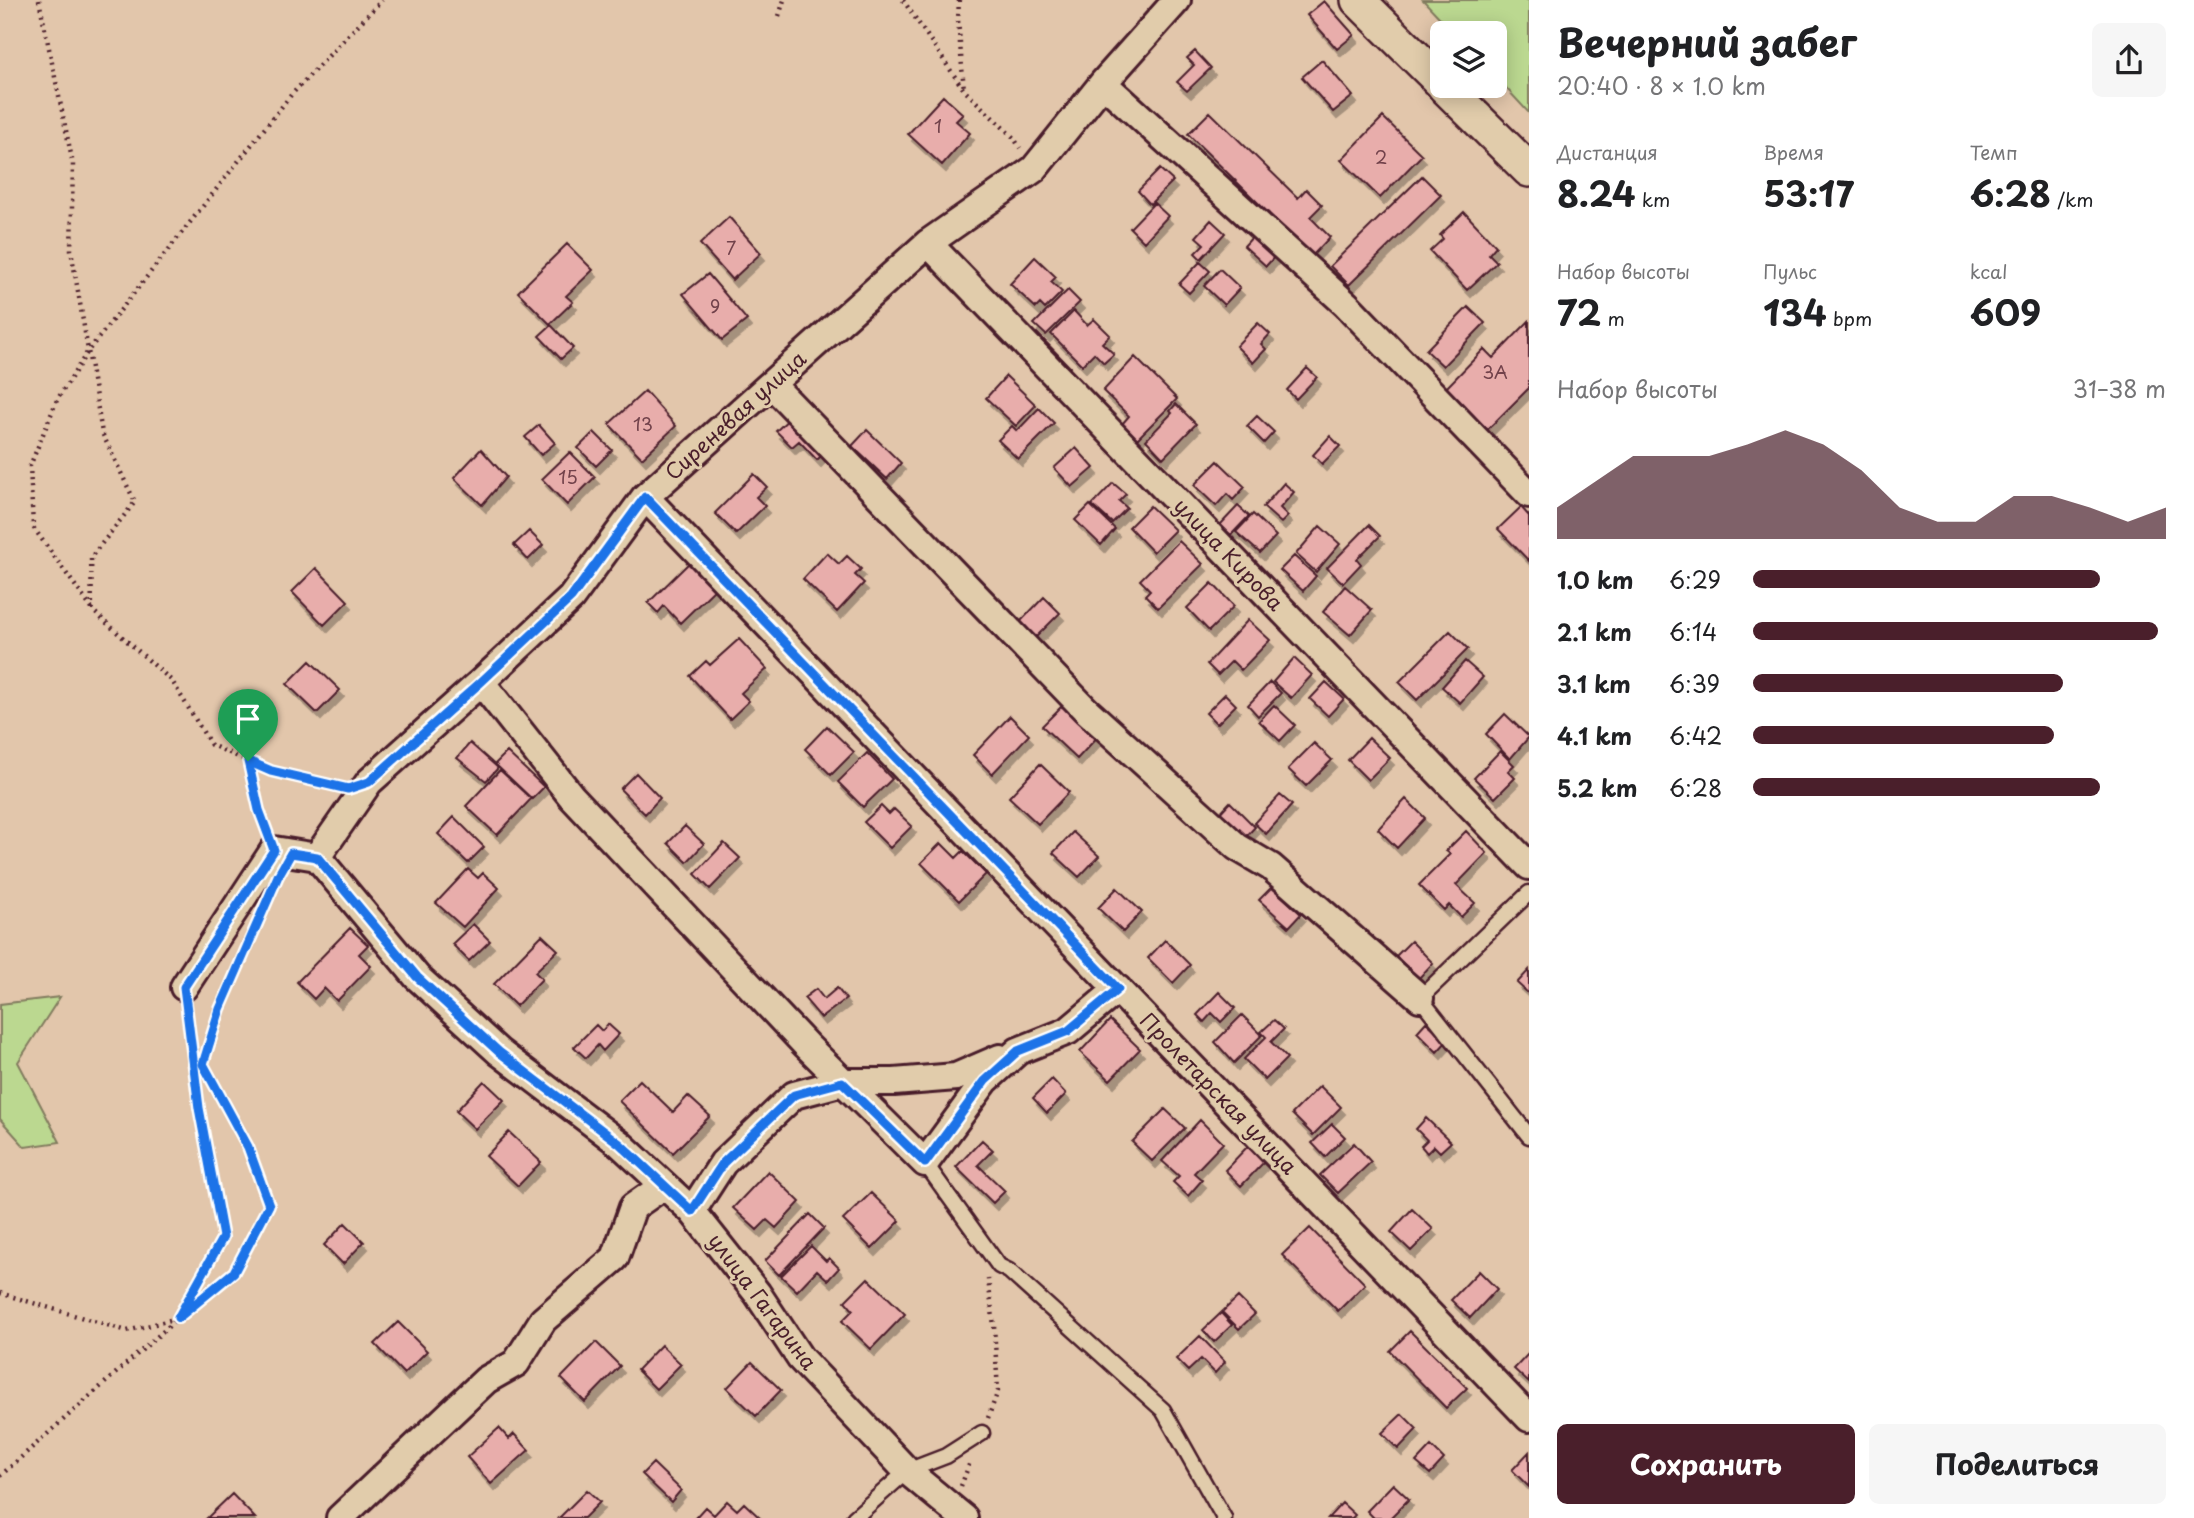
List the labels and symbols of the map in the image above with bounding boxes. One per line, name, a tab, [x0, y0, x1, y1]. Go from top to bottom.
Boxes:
house number: 1	[934, 112, 942, 139]
house number: 2	[1375, 143, 1387, 170]
house number: 7	[726, 234, 736, 261]
house number: 9	[710, 292, 720, 319]
street label: Сиреневая улица	[657, 342, 813, 487]
house number: 3А	[1482, 358, 1508, 385]
house number: 13	[633, 410, 653, 437]
house number: 15	[558, 463, 578, 490]
street label: улица Кирова	[1167, 490, 1292, 617]
pin	[218, 689, 278, 761]
street label: Пролетарская улица	[1133, 1004, 1306, 1181]
street label: улица Гагарина	[701, 1226, 826, 1377]

